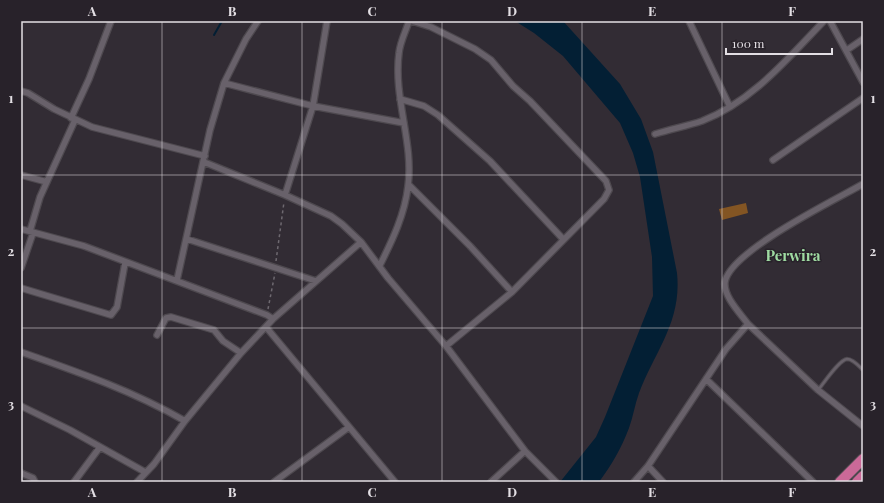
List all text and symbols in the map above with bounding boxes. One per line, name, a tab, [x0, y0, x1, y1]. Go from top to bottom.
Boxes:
text: A	[87, 2, 97, 19]
text: B	[228, 2, 237, 19]
text: C	[367, 2, 377, 19]
text: D	[507, 2, 517, 19]
text: E	[648, 2, 656, 19]
text: F	[788, 2, 796, 19]
scale bar	[726, 30, 832, 56]
text: 100 m	[732, 35, 765, 51]
text: 1	[9, 89, 14, 106]
text: 1	[871, 89, 876, 106]
text: 2	[8, 242, 15, 259]
text: 2	[870, 242, 877, 259]
district label: Perwira	[765, 245, 821, 265]
text: 3	[8, 395, 14, 412]
text: 3	[870, 395, 876, 412]
text: A	[87, 483, 97, 500]
text: B	[228, 483, 237, 500]
text: C	[367, 483, 377, 500]
text: D	[507, 483, 517, 500]
text: E	[648, 483, 656, 500]
text: F	[788, 483, 796, 500]

